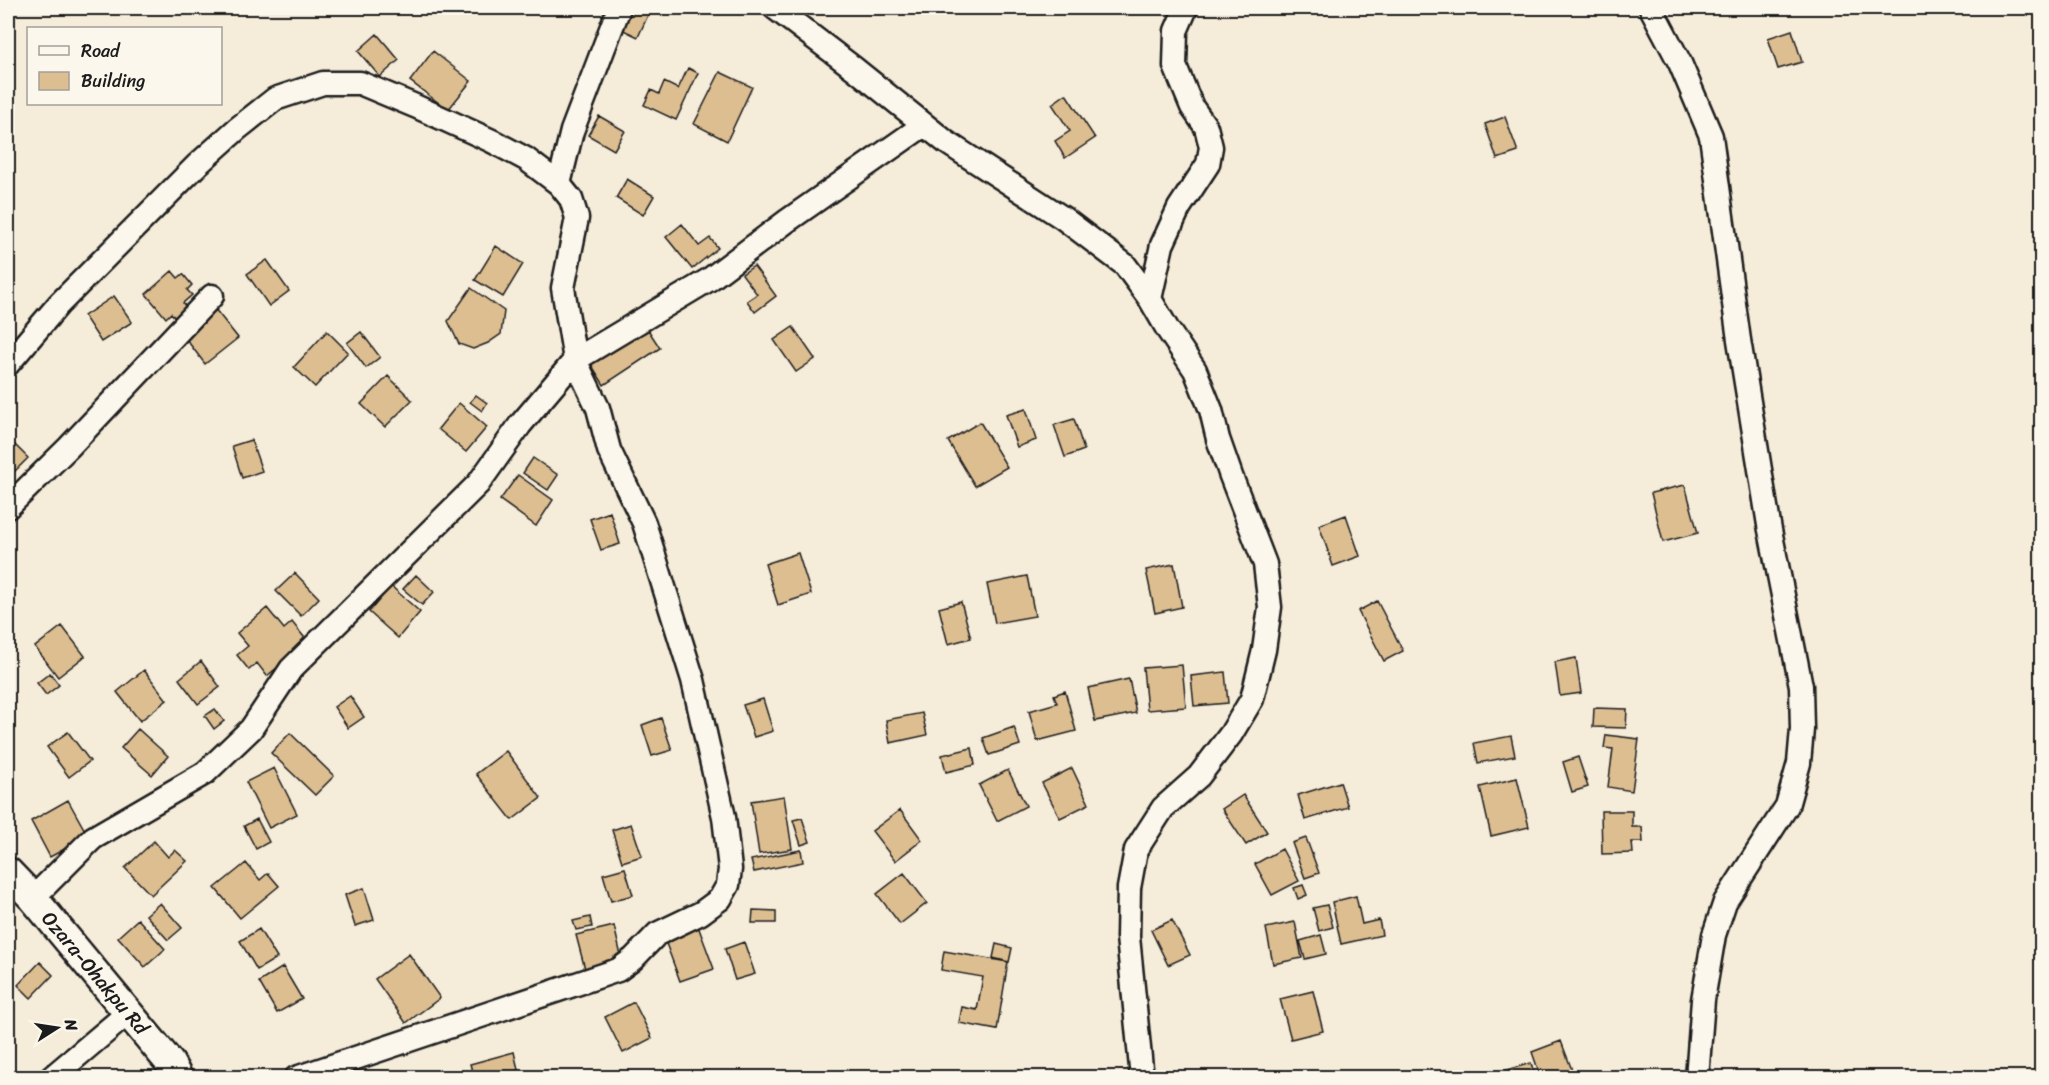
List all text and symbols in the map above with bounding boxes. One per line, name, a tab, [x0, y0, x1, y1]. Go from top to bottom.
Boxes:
legend	[27, 27, 222, 105]
text: Road	[81, 35, 121, 67]
text: Building	[81, 65, 145, 97]
street label: Ozara-Ohakpu Rd	[32, 903, 159, 1044]
north arrow	[27, 998, 87, 1058]
text: N	[56, 1016, 87, 1034]

